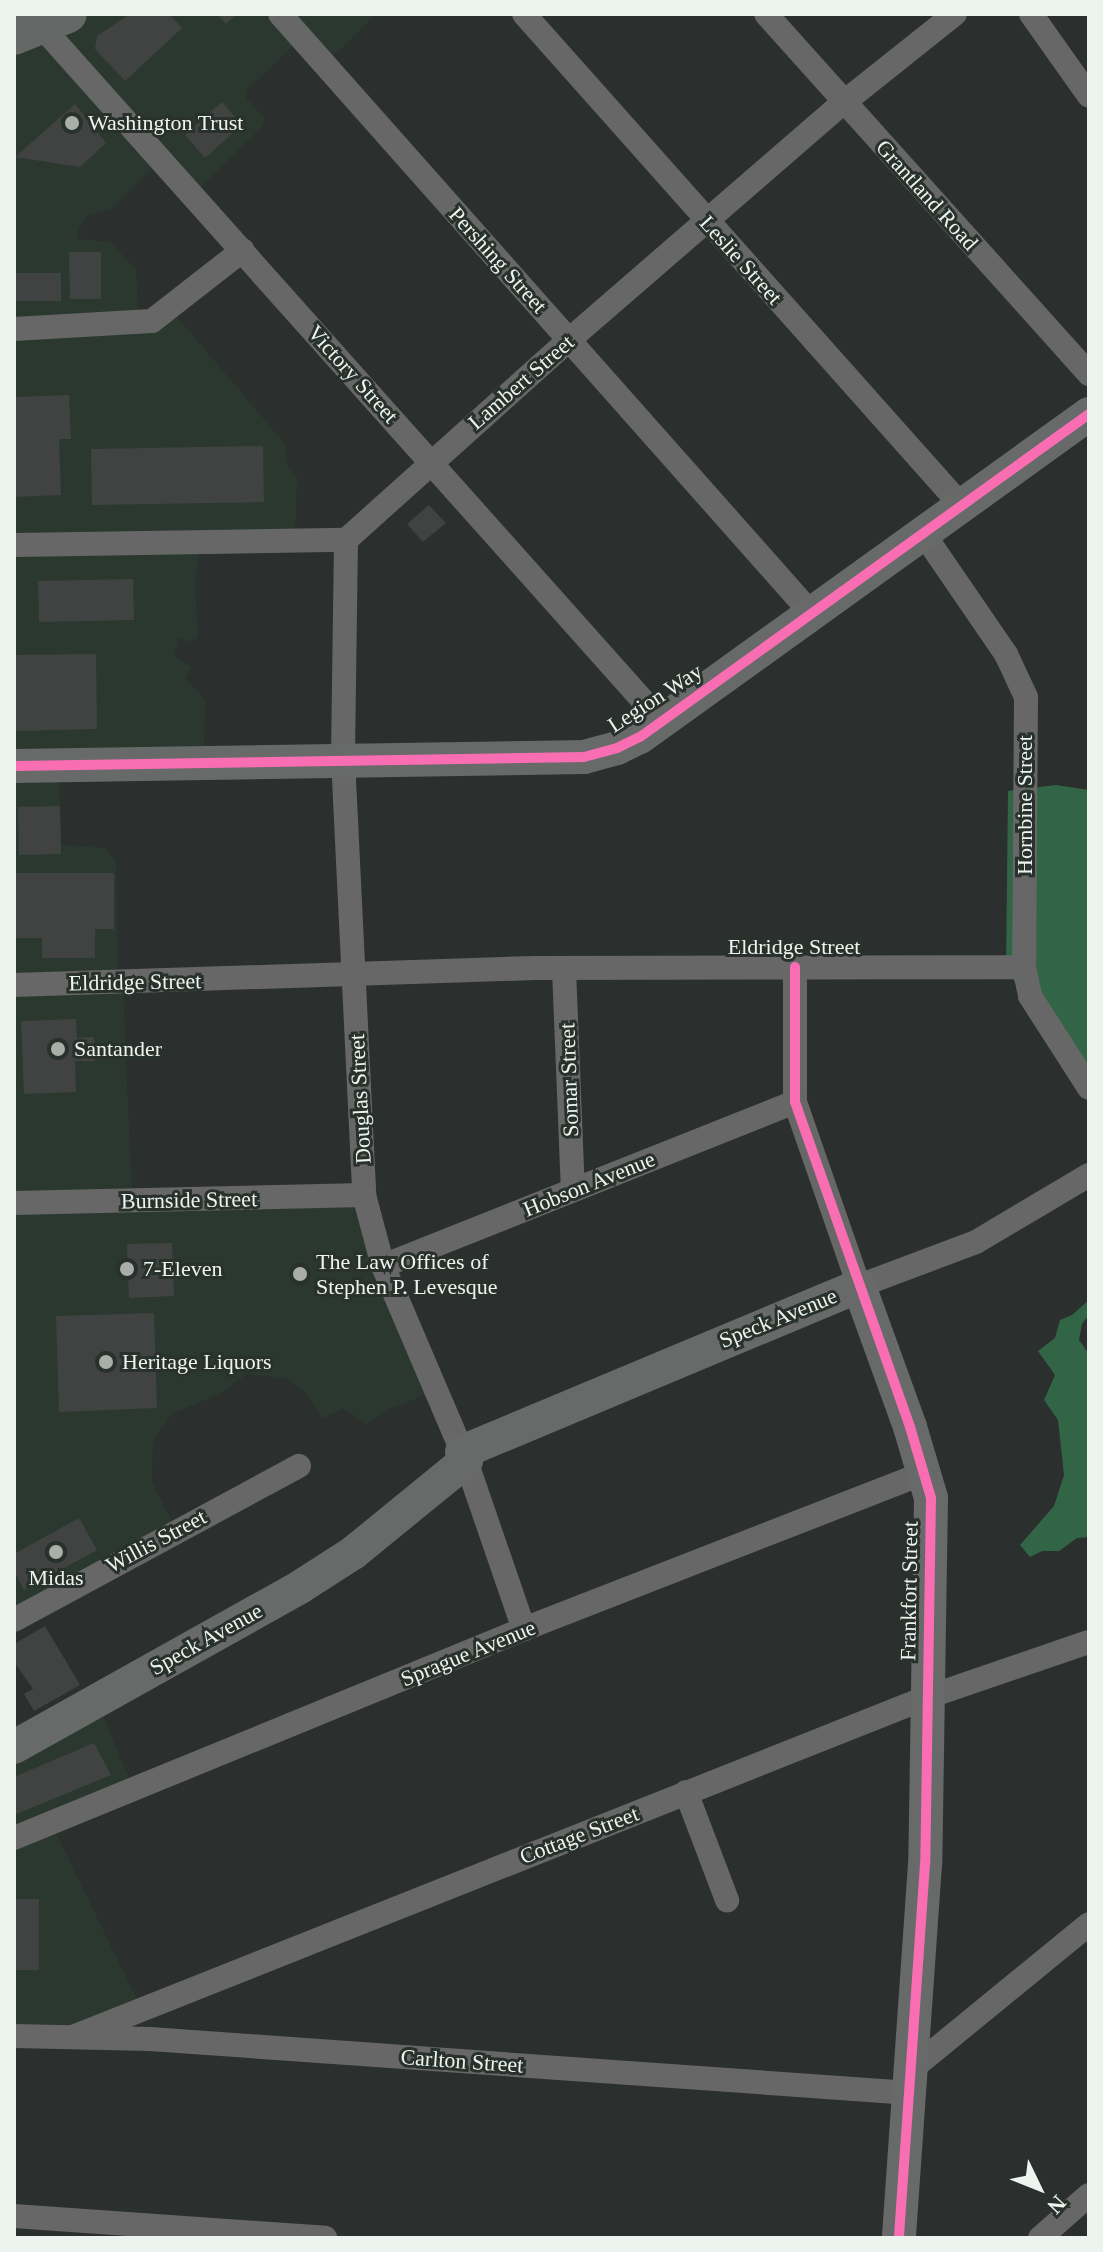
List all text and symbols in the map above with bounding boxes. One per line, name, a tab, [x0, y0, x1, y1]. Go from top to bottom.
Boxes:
place label: Washington Trust	[88, 110, 244, 136]
marker: Washington Trust	[63, 114, 81, 132]
street label: Grantland Road	[870, 134, 984, 256]
street label: Pershing Street	[443, 201, 553, 319]
street label: Leslie Street	[694, 210, 788, 310]
street label: Victory Street	[302, 320, 404, 428]
street label: Lambert Street	[463, 329, 579, 435]
street label: Legion Way	[603, 658, 707, 738]
street label: Hornbine Street	[1012, 735, 1038, 875]
street label: Eldridge Street	[728, 934, 860, 960]
street label: Eldridge Street	[68, 968, 202, 996]
street label: Somar Street	[554, 1022, 584, 1138]
street label: Douglas Street	[343, 1033, 377, 1165]
place label: Santander	[74, 1036, 162, 1062]
marker: Santander	[49, 1040, 67, 1058]
street label: Hobson Avenue	[519, 1145, 659, 1223]
street label: Burnside Street	[121, 1186, 257, 1214]
place label: The Law Offices of Stephen P. Levesque	[316, 1248, 497, 1300]
place label: 7-Eleven	[143, 1256, 222, 1282]
marker: 7-Eleven	[118, 1260, 136, 1278]
marker: The Law Offices of Stephen P. Levesque	[291, 1265, 309, 1283]
street label: Speck Avenue	[715, 1282, 841, 1354]
place label: Heritage Liquors	[122, 1349, 272, 1375]
marker: Heritage Liquors	[97, 1353, 115, 1371]
street label: Willis Street	[101, 1504, 211, 1578]
street label: Frankfort Street	[895, 1521, 923, 1661]
marker: Midas	[47, 1543, 65, 1561]
place label: Midas	[28, 1565, 84, 1591]
street label: Speck Avenue	[144, 1597, 268, 1681]
street label: Sprague Avenue	[396, 1614, 540, 1692]
street label: Cottage Street	[516, 1800, 642, 1870]
street label: Carlton Street	[400, 2044, 524, 2078]
north arrow	[999, 2148, 1079, 2228]
text: N	[1042, 2190, 1071, 2219]

